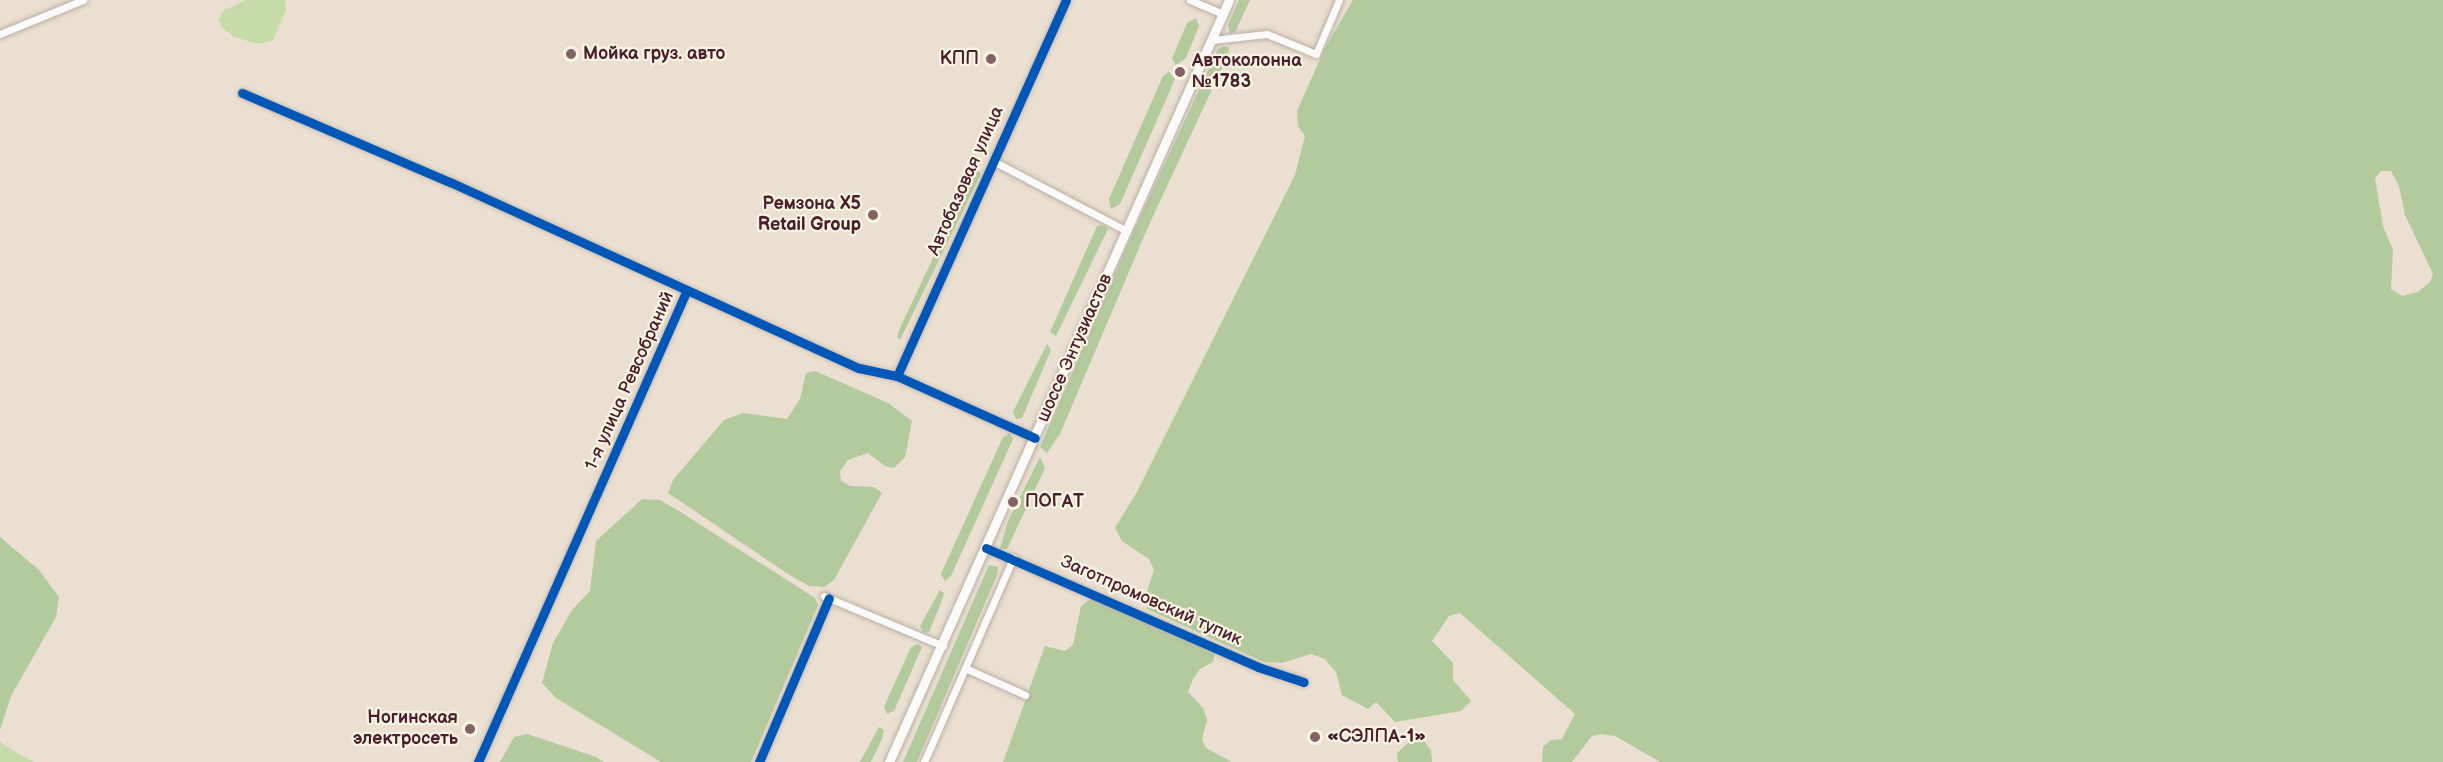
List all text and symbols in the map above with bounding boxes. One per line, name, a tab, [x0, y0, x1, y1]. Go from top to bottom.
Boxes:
place label: Мойка груз. авто	[583, 43, 725, 65]
marker: Мойка груз. авто	[564, 47, 578, 61]
place label: КПП	[940, 48, 979, 70]
place label: Автоколонна №1783	[1192, 51, 1302, 94]
marker: КПП	[984, 52, 998, 66]
marker: Автоколонна №1783	[1173, 65, 1187, 79]
street label: Автобазовая улица	[923, 103, 1009, 259]
place label: Ремзона X5 Retail Group	[758, 194, 861, 236]
marker: Ремзона X5 Retail Group	[866, 208, 880, 222]
street label: шоссе Энтузиастов	[1033, 271, 1117, 425]
street label: 1-я улица Ревсобраний	[581, 288, 679, 474]
place label: ПОГАТ	[1025, 491, 1084, 513]
marker: ПОГАТ	[1006, 495, 1020, 509]
street label: Заготпромовский тупик	[1057, 551, 1245, 651]
place label: Ногинская электросеть	[353, 708, 458, 750]
marker: Ногинская электросеть	[463, 722, 477, 736]
place label: «СЭЛПА-1»	[1327, 726, 1426, 748]
marker: «СЭЛПА-1»	[1308, 730, 1322, 744]

